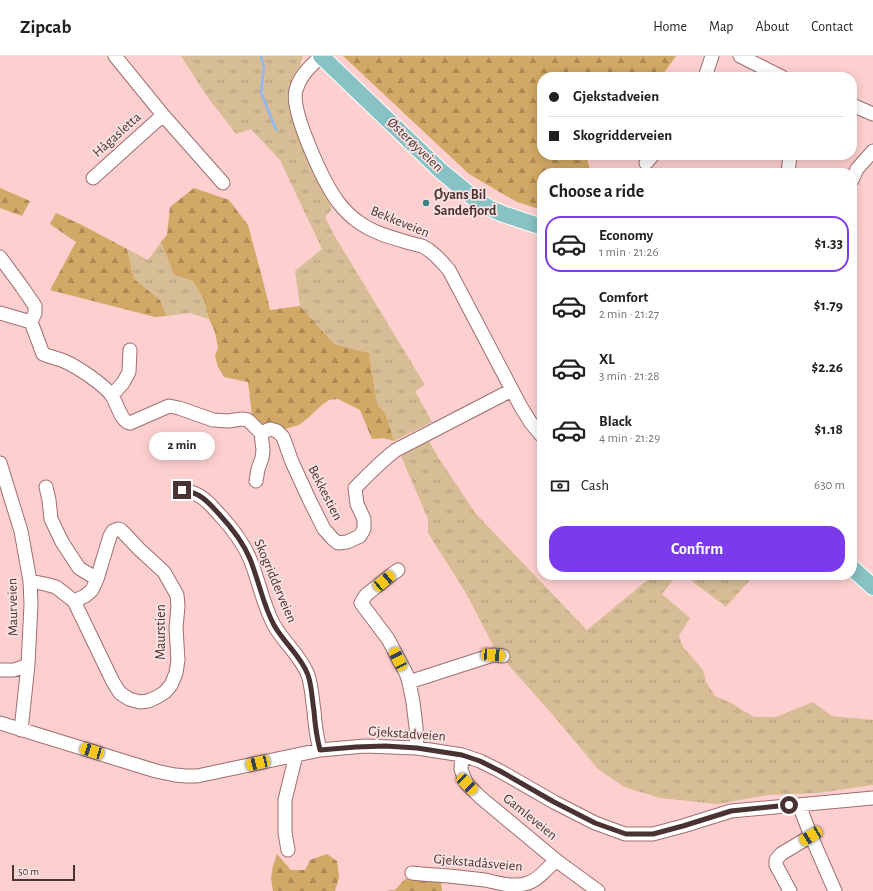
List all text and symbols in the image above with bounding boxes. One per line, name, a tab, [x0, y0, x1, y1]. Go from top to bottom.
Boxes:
text: Zipcab	[20, 18, 71, 37]
text: Home	[653, 20, 687, 34]
text: Map	[709, 20, 733, 34]
text: About	[755, 20, 789, 34]
text: Contact	[811, 20, 853, 34]
text: Gjekstadveien	[573, 89, 659, 104]
street label: Hågasletta	[90, 110, 144, 160]
street label: Østerøyveien	[385, 115, 446, 175]
text: Skogridderveien	[573, 128, 672, 143]
text: Choose a ride	[549, 183, 644, 201]
place label: Øyans Bil Sandefjord	[434, 187, 497, 218]
marker: Øyans Bil Sandefjord	[421, 198, 431, 208]
street label: Bekkeveien	[369, 204, 431, 240]
icon: car	[551, 226, 587, 262]
text: Economy	[599, 228, 653, 243]
text: $1.33	[814, 236, 843, 251]
text: 1 min · 21:26	[599, 246, 659, 259]
icon: car	[551, 288, 587, 324]
text: Comfort	[599, 290, 648, 305]
text: $1.79	[814, 298, 843, 313]
text: 2 min · 21:27	[599, 308, 659, 321]
icon: car	[551, 350, 587, 386]
text: XL	[599, 352, 615, 367]
text: $2.26	[811, 360, 843, 375]
text: 3 min · 21:28	[599, 370, 659, 383]
icon: car	[551, 412, 587, 448]
text: Black	[599, 414, 632, 429]
text: $1.18	[815, 422, 843, 437]
callout: 2 min	[149, 432, 215, 460]
text: 4 min · 21:29	[599, 432, 660, 445]
text: 2 min	[168, 439, 196, 452]
street label: Bekkestien	[305, 463, 345, 523]
icon: cash	[549, 475, 571, 497]
text: Cash	[581, 478, 609, 493]
text: 630 m	[814, 479, 845, 492]
route end	[173, 481, 191, 499]
button: Confirm	[549, 526, 845, 572]
street label: Skogridderveien	[251, 537, 299, 625]
car	[371, 569, 397, 593]
street label: Maurveien	[5, 578, 21, 636]
street label: Maurstien	[154, 604, 168, 660]
car	[387, 646, 409, 672]
car	[481, 648, 505, 662]
street label: Gjekstadveien	[368, 724, 446, 744]
car	[79, 742, 105, 760]
car	[245, 754, 271, 772]
car	[454, 771, 480, 797]
street label: Gamleveien	[500, 791, 560, 843]
route start	[780, 796, 798, 814]
car	[798, 825, 824, 847]
street label: Gjekstadåsveien	[433, 852, 523, 874]
scale bar	[12, 863, 75, 882]
text: 50 m	[18, 866, 39, 877]

